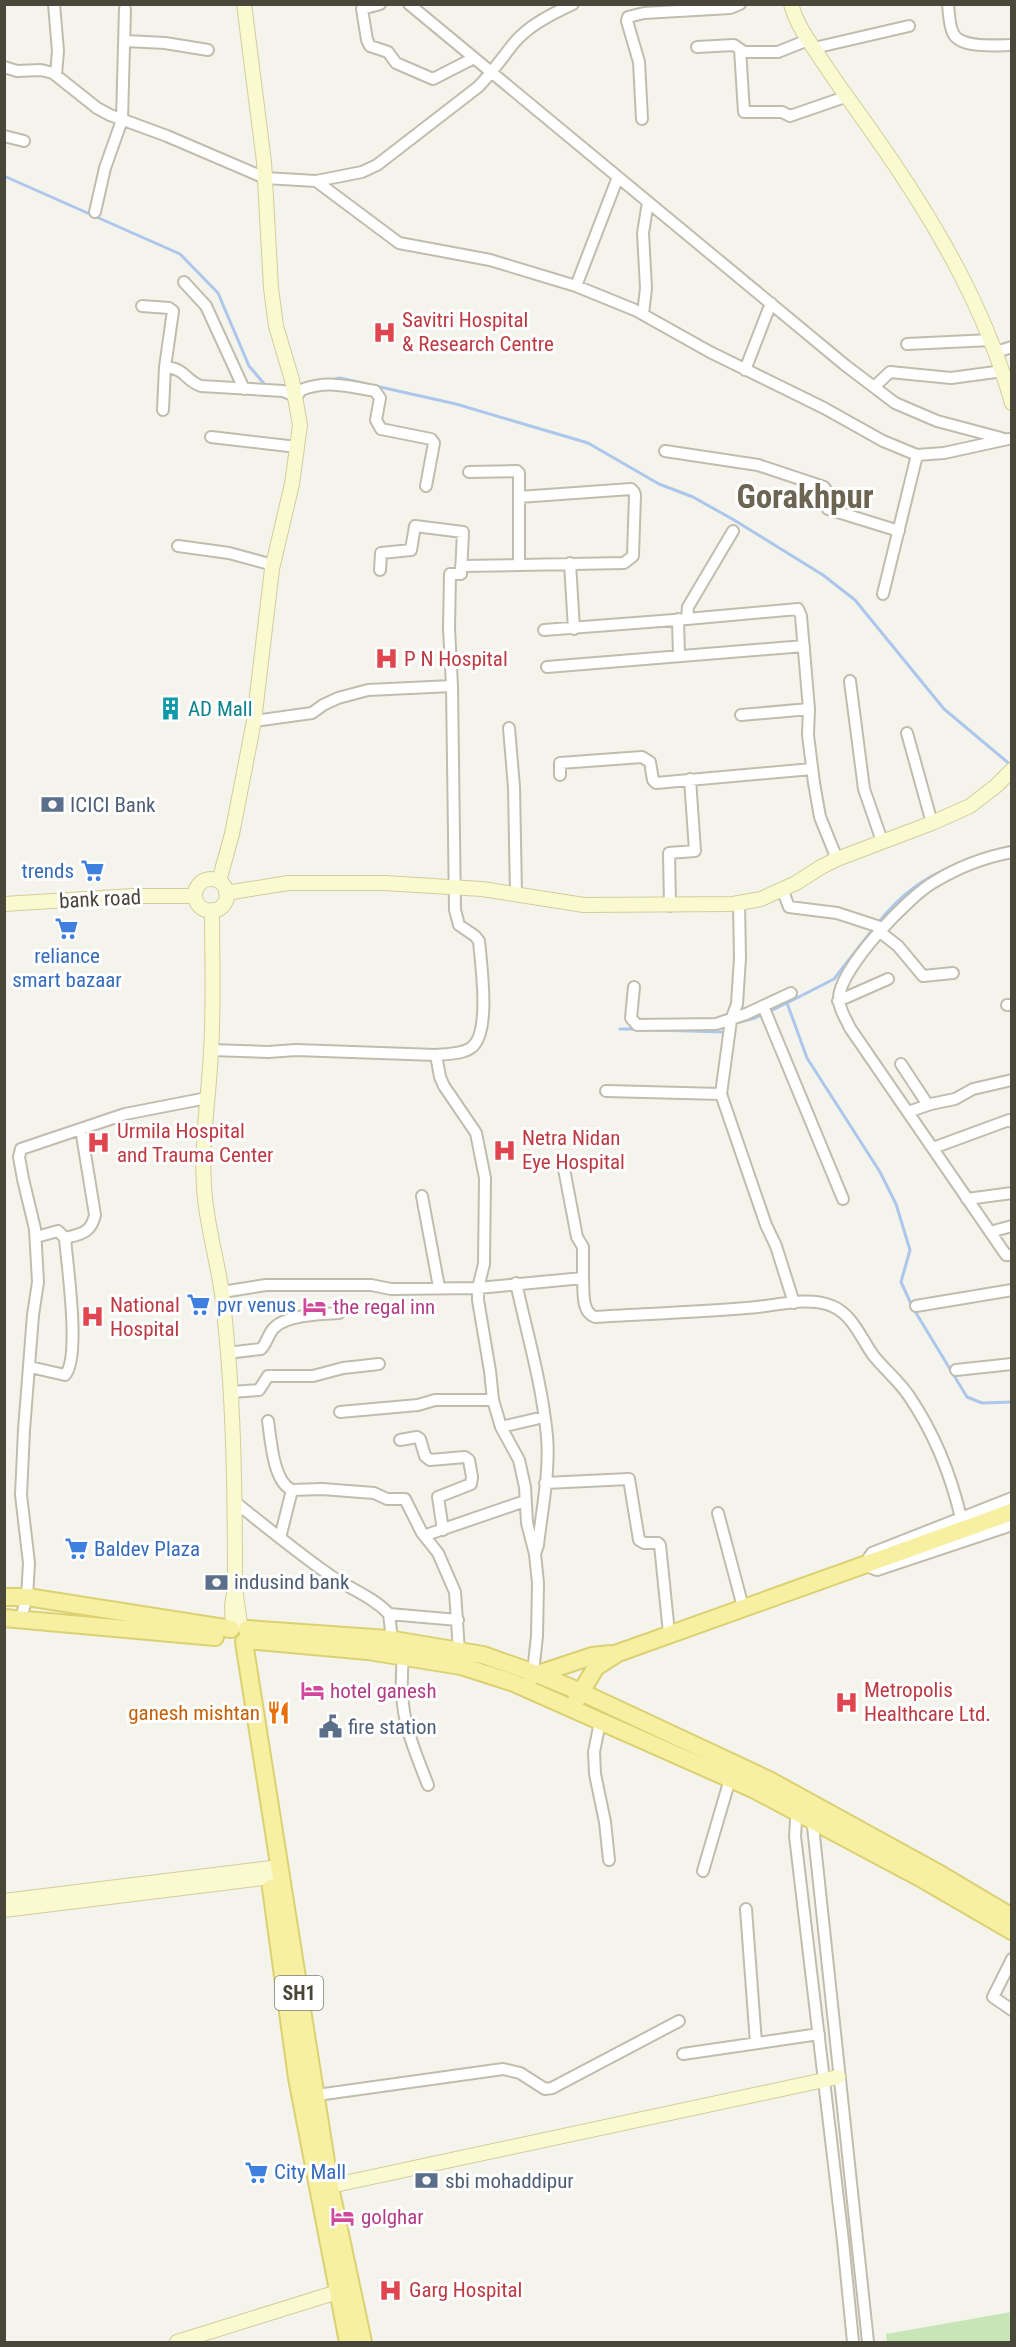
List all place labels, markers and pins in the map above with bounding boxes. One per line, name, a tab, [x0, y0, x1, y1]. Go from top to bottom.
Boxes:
place label: Savitri Hospital & Research Centre	[402, 308, 554, 356]
hospital icon: Savitri Hospital & Research Centre	[371, 319, 397, 345]
hospital icon: P N Hospital	[373, 646, 399, 672]
place label: P N Hospital	[404, 647, 508, 671]
building icon: AD Mall	[157, 696, 183, 722]
place label: AD Mall	[188, 697, 252, 721]
bank icon: ICICI Bank	[39, 792, 65, 818]
place label: ICICI Bank	[70, 793, 156, 817]
supermarket icon: trends	[79, 858, 105, 884]
place label: trends	[22, 859, 74, 883]
supermarket icon: reliance smart bazaar	[54, 915, 80, 941]
place label: reliance smart bazaar	[12, 944, 122, 992]
place label: Urmila Hospital and Trauma Center	[117, 1119, 274, 1167]
place label: Netra Nidan Eye Hospital	[522, 1126, 625, 1174]
hospital icon: Urmila Hospital and Trauma Center	[86, 1130, 112, 1156]
hospital icon: Netra Nidan Eye Hospital	[491, 1137, 517, 1163]
supermarket icon: pvr venus	[186, 1292, 212, 1318]
place label: National Hospital	[110, 1293, 180, 1341]
place label: pvr venus	[217, 1293, 296, 1317]
hotel icon: the regal inn	[302, 1294, 328, 1320]
place label: the regal inn	[333, 1295, 435, 1319]
hospital icon: National Hospital	[79, 1304, 105, 1330]
supermarket icon: Baldev Plaza	[63, 1536, 89, 1562]
place label: Baldev Plaza	[94, 1537, 200, 1561]
bank icon: indusind bank	[203, 1569, 229, 1595]
place label: indusind bank	[234, 1570, 350, 1594]
hotel icon: hotel ganesh	[299, 1678, 325, 1704]
place label: Metropolis Healthcare Ltd.	[864, 1678, 991, 1726]
place label: hotel ganesh	[330, 1679, 437, 1703]
hospital icon: Metropolis Healthcare Ltd.	[833, 1689, 859, 1715]
restaurant icon: ganesh mishtan	[265, 1700, 291, 1726]
place label: ganesh mishtan	[128, 1701, 260, 1725]
public building icon: fire station	[317, 1714, 343, 1740]
place label: fire station	[348, 1715, 437, 1739]
supermarket icon: City Mall	[243, 2159, 269, 2185]
place label: City Mall	[274, 2160, 346, 2184]
bank icon: sbi mohaddipur	[414, 2168, 440, 2194]
place label: sbi mohaddipur	[445, 2169, 574, 2193]
hotel icon: golghar	[330, 2204, 356, 2230]
place label: golghar	[361, 2205, 424, 2229]
hospital icon: Garg Hospital	[378, 2277, 404, 2303]
place label: Garg Hospital	[409, 2278, 522, 2302]

